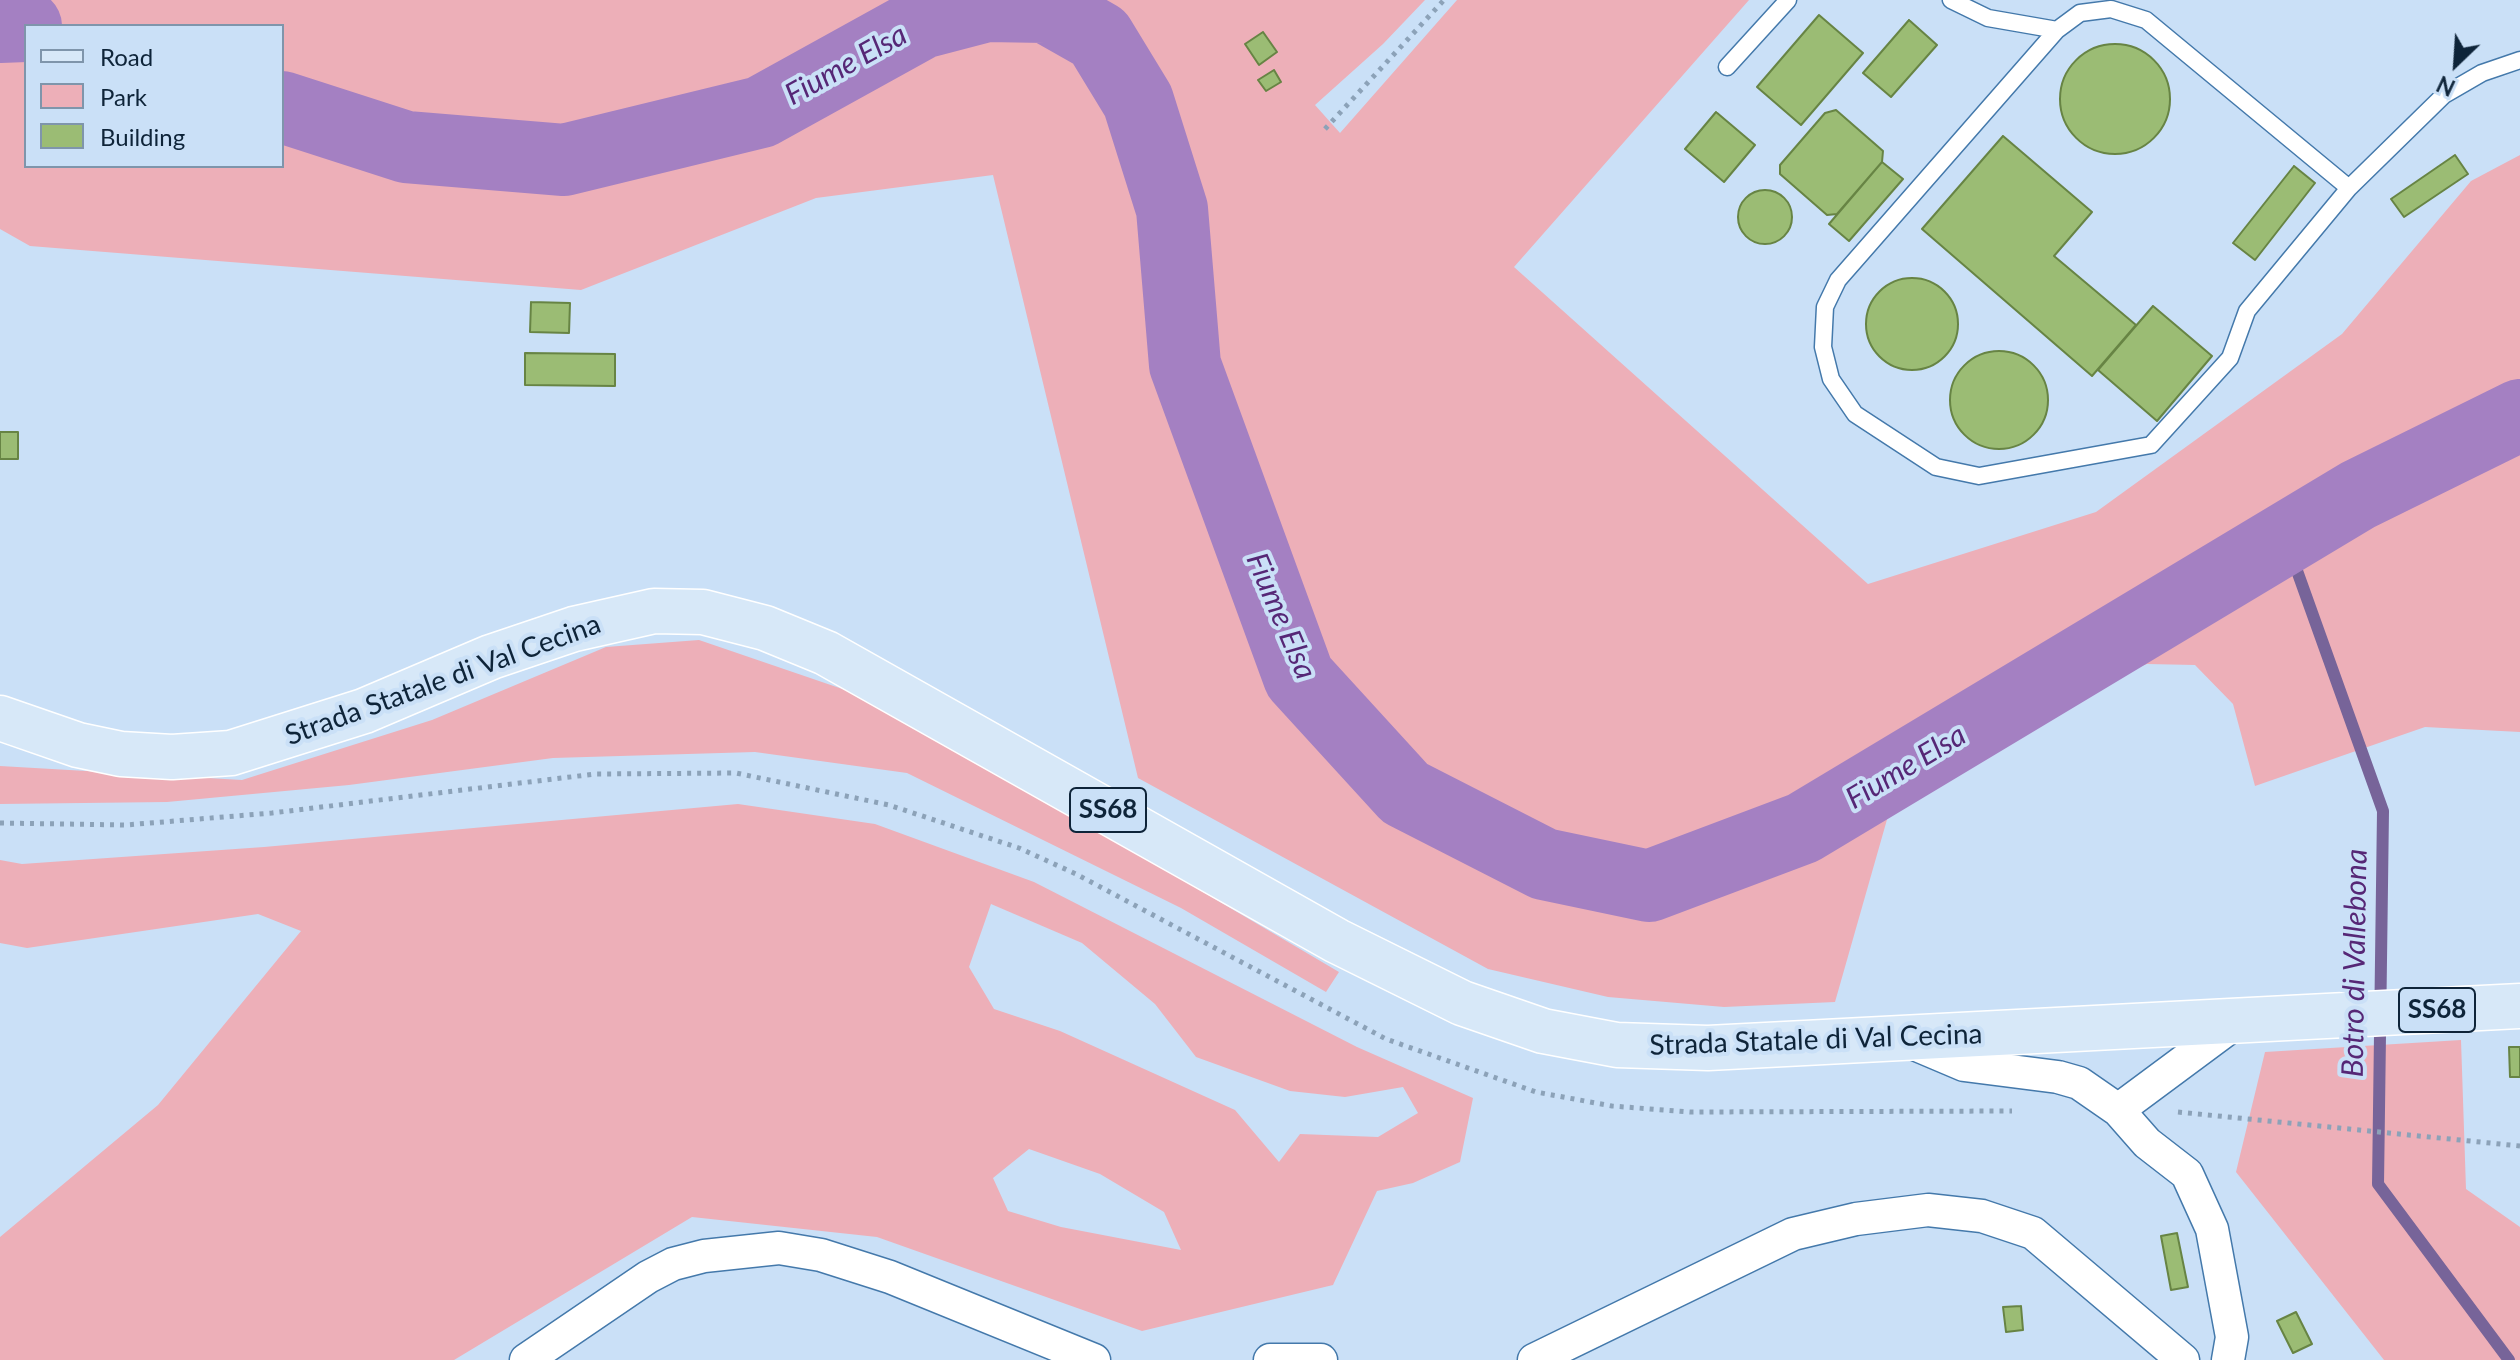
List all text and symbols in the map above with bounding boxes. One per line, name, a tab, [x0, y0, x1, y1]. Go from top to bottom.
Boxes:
water label: Fiume Elsa	[779, 17, 913, 113]
legend	[24, 24, 284, 168]
north arrow	[2416, 24, 2496, 104]
text: Road	[100, 42, 153, 71]
text: N	[2432, 70, 2459, 102]
text: Park	[100, 82, 147, 111]
text: Building	[100, 122, 185, 151]
water label: Fiume Elsa	[1238, 547, 1324, 685]
street label: Strada Statale di Val Cecina	[281, 607, 605, 753]
water label: Fiume Elsa	[1839, 717, 1973, 817]
road number: SS68	[1070, 788, 1146, 832]
water label: Botro di Vallebona	[2335, 848, 2375, 1078]
road number: SS68	[2399, 988, 2475, 1032]
street label: Strada Statale di Val Cecina	[1649, 1017, 1983, 1063]

